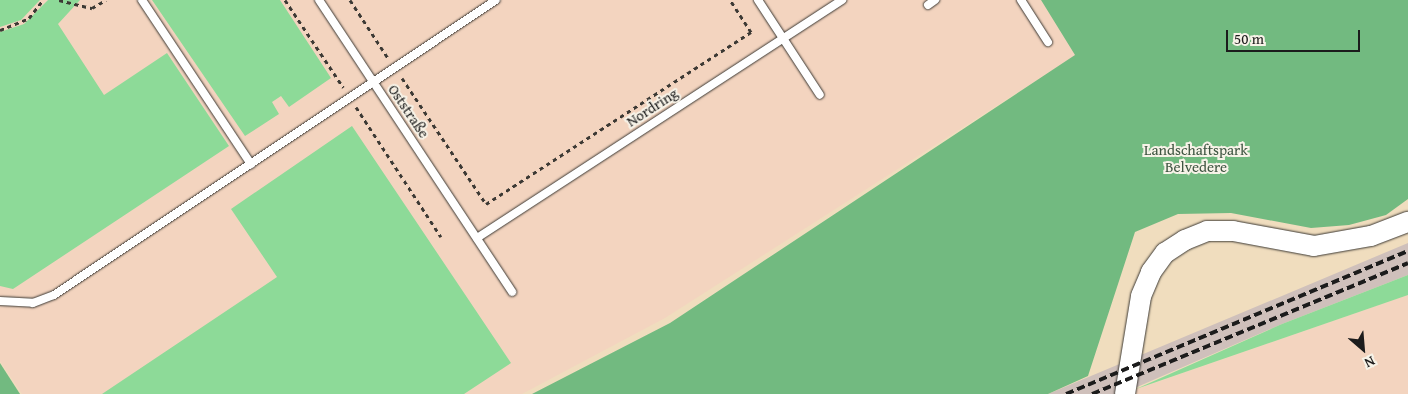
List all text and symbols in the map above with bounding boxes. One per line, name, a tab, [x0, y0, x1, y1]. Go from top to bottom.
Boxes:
scale bar	[1228, 20, 1362, 52]
text: 50 m	[1234, 28, 1264, 49]
street label: Oststraße	[385, 81, 433, 141]
street label: Nordring	[623, 84, 681, 130]
park label: Landschaftspark Belvedere	[1144, 140, 1248, 175]
north arrow	[1338, 324, 1388, 374]
text: N	[1361, 351, 1379, 373]

